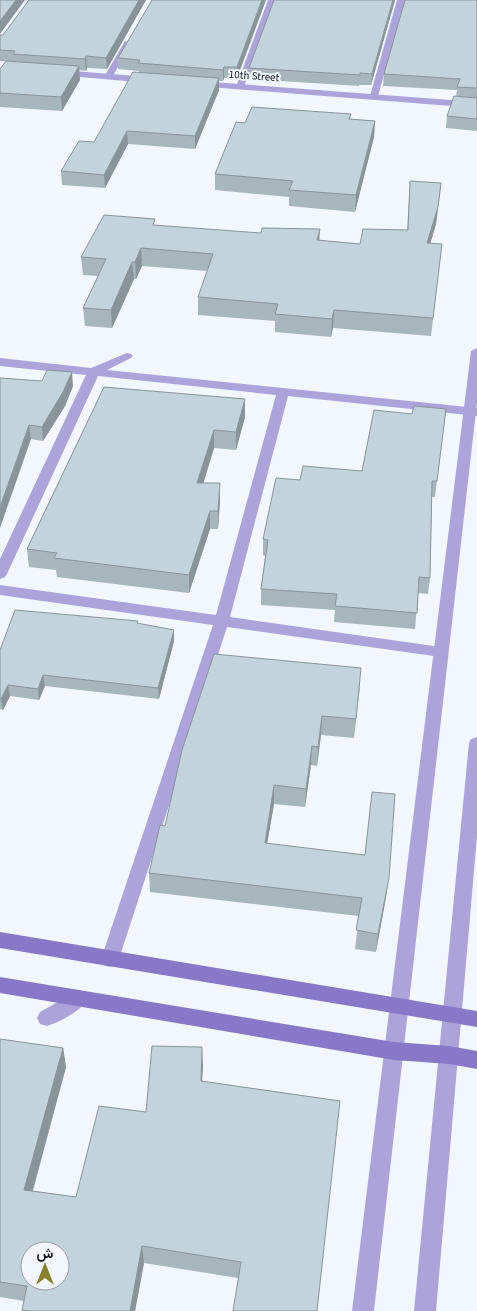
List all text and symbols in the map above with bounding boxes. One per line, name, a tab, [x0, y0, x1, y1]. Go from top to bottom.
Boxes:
street label: 10th Street	[228, 67, 280, 85]
north arrow	[20, 1241, 70, 1291]
text: ش	[37, 1244, 54, 1264]

